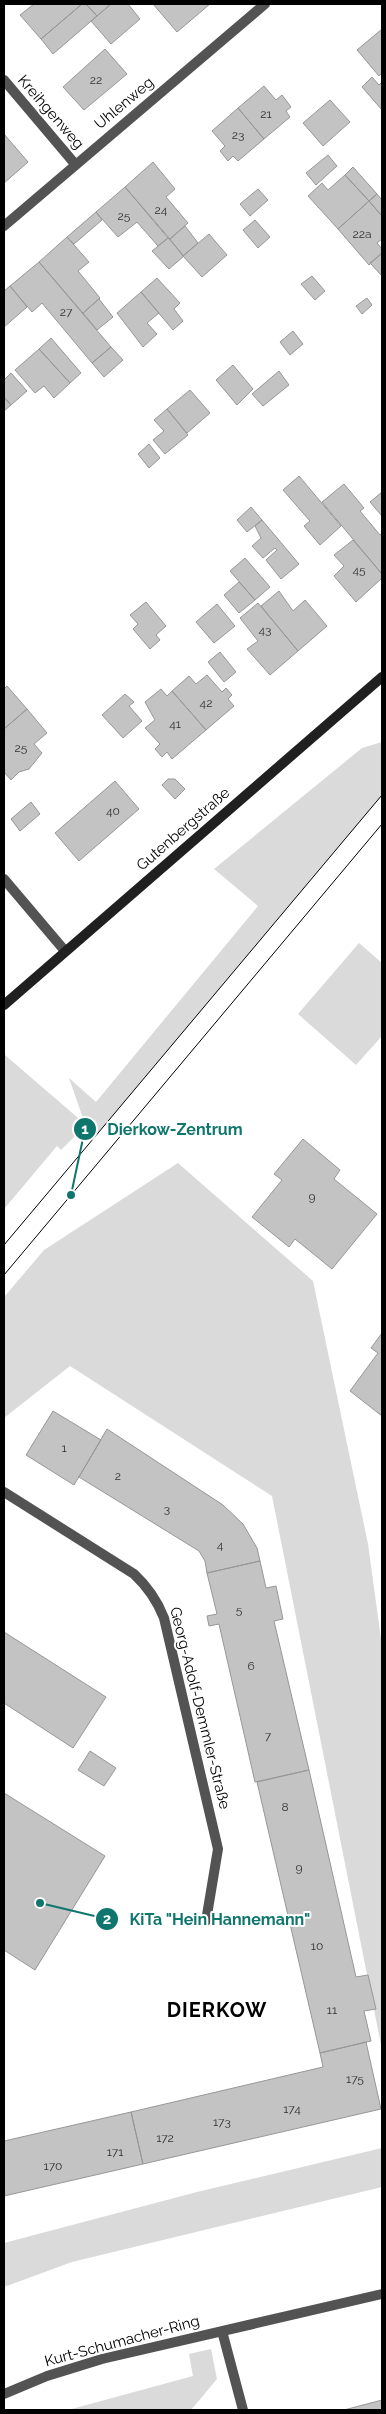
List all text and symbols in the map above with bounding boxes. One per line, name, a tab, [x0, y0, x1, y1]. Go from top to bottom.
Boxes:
street label: Kreihgenweg	[14, 71, 88, 153]
house number: 22	[90, 73, 102, 87]
street label: Uhlenweg	[91, 73, 157, 133]
house number: 21	[260, 107, 272, 121]
house number: 23	[232, 128, 244, 142]
house number: 24	[155, 203, 168, 217]
house number: 25	[118, 209, 131, 223]
house number: 22a	[352, 227, 372, 241]
house number: 27	[60, 305, 73, 319]
house number: 45	[352, 563, 366, 577]
house number: 43	[259, 623, 271, 637]
house number: 42	[200, 696, 212, 710]
house number: 41	[169, 717, 181, 731]
house number: 25	[15, 741, 28, 755]
street label: Gutenbergstraße	[133, 784, 233, 874]
house number: 40	[106, 804, 120, 818]
callout: Dierkow-Zentrum	[73, 1114, 253, 1145]
text: 1	[81, 1120, 89, 1138]
text: Dierkow-Zentrum	[107, 1120, 243, 1139]
house number: 9	[308, 1190, 316, 1204]
house number: 1	[61, 1441, 67, 1455]
house number: 2	[115, 1469, 121, 1483]
house number: 3	[164, 1502, 170, 1516]
house number: 4	[217, 1538, 224, 1552]
house number: 5	[236, 1603, 243, 1617]
street label: Georg-Adolf-Demmler-Straße	[166, 1605, 234, 1811]
house number: 6	[247, 1659, 255, 1673]
house number: 7	[265, 1729, 272, 1743]
house number: 8	[281, 1800, 289, 1814]
house number: 9	[295, 1861, 303, 1875]
callout: KiTa "Hein Hannemann"	[95, 1904, 321, 1935]
text: 2	[103, 1910, 111, 1928]
text: KiTa "Hein Hannemann"	[130, 1910, 310, 1929]
house number: 10	[311, 1939, 323, 1953]
district label: DIERKOW	[167, 1998, 267, 2022]
house number: 11	[327, 2003, 337, 2017]
house number: 175	[346, 2072, 364, 2086]
house number: 174	[283, 2102, 301, 2116]
house number: 173	[213, 2115, 231, 2129]
house number: 172	[156, 2131, 174, 2145]
house number: 171	[107, 2145, 123, 2159]
house number: 170	[44, 2159, 62, 2173]
street label: Kurt-Schumacher-Ring	[43, 2312, 201, 2370]

